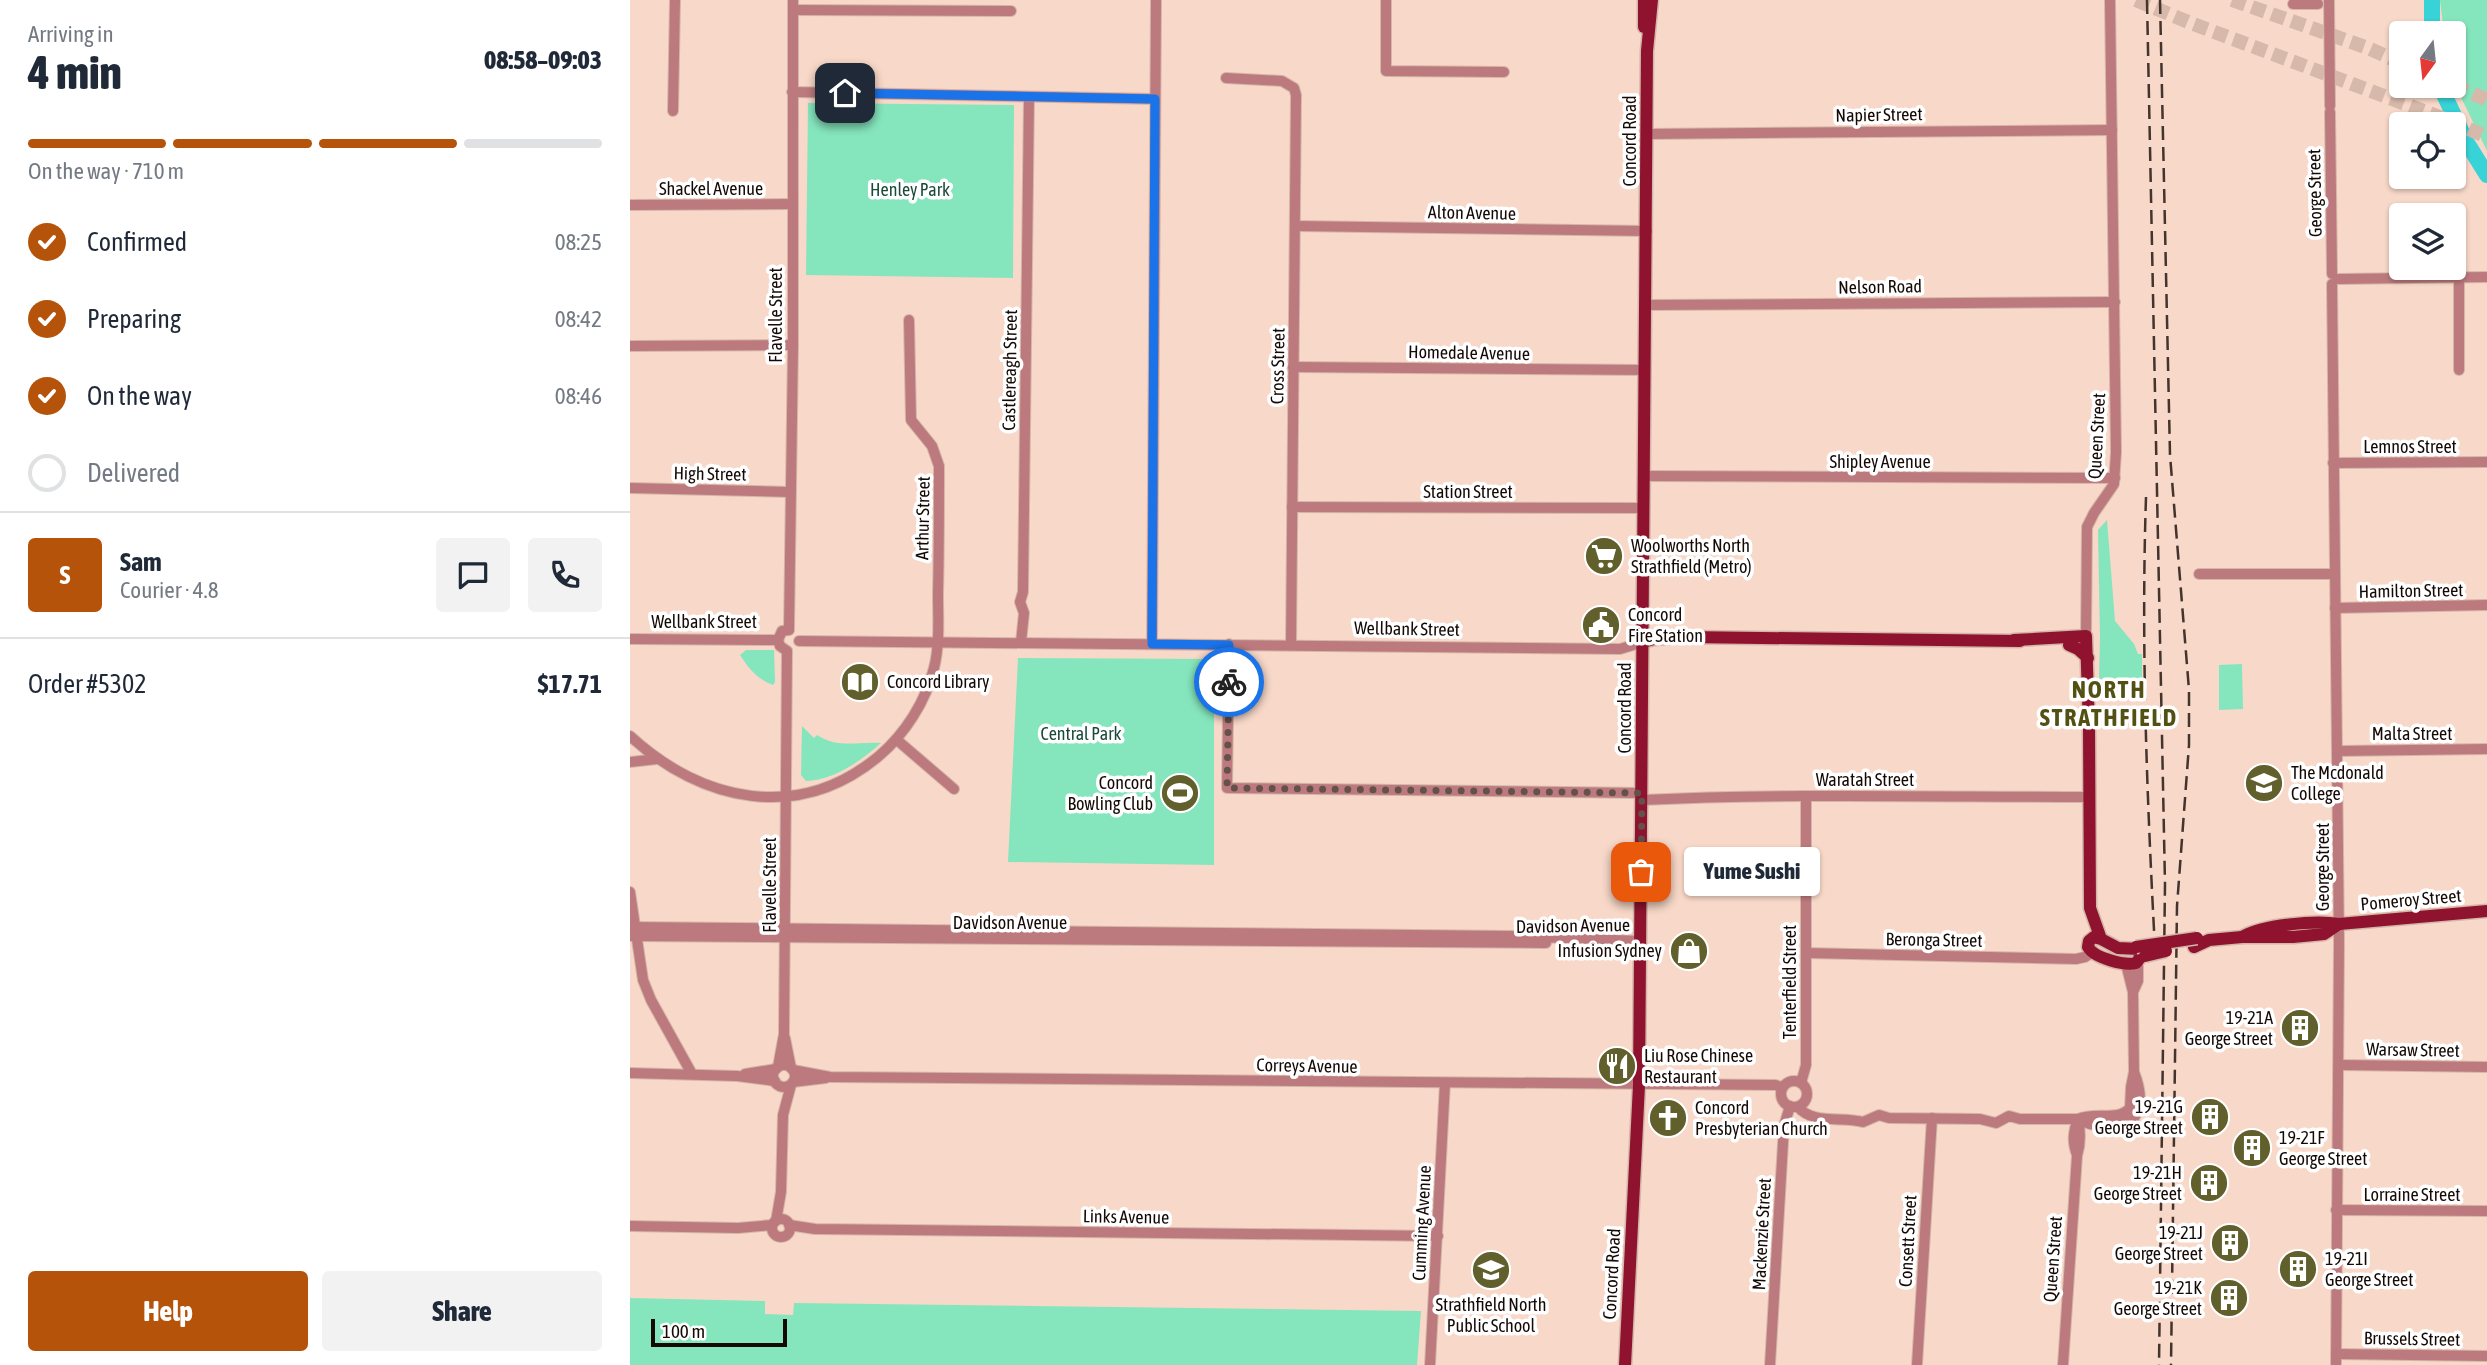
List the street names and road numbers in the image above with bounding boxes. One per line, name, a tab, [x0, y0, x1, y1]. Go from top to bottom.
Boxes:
street label: Concord Road	[1619, 95, 1640, 187]
street label: Napier Street	[1835, 103, 1923, 126]
street label: George Street	[2303, 149, 2326, 237]
street label: Shackel Avenue	[659, 178, 763, 199]
street label: Alton Avenue	[1428, 201, 1516, 224]
street label: Flavelle Street	[765, 267, 786, 363]
street label: Nelson Road	[1838, 275, 1922, 298]
street label: Castlereagh Street	[998, 309, 1021, 431]
street label: Cross Street	[1266, 328, 1289, 404]
street label: Homedale Avenue	[1408, 341, 1530, 364]
street label: Queen Street	[2084, 392, 2109, 480]
street label: Lemnos Street	[2363, 436, 2457, 457]
street label: Shipley Avenue	[1829, 451, 1931, 472]
street label: High Street	[673, 462, 747, 485]
street label: Arthur Street	[911, 476, 934, 560]
street label: Station Street	[1423, 481, 1513, 502]
street label: Hamilton Street	[2358, 579, 2464, 602]
street label: Wellbank Street	[651, 611, 757, 632]
street label: Wellbank Street	[1354, 617, 1460, 640]
street label: Concord Road	[1614, 662, 1635, 754]
street label: Malta Street	[2372, 723, 2452, 744]
street label: Waratah Street	[1816, 769, 1914, 790]
street label: George Street	[2312, 823, 2333, 911]
street label: Flavelle Street	[759, 837, 780, 933]
street label: Pomeroy Street	[2360, 885, 2462, 914]
street label: Davidson Avenue	[953, 912, 1067, 933]
street label: Davidson Avenue	[1516, 914, 1630, 937]
street label: Tenterfield Street	[1779, 925, 1800, 1039]
street label: Beronga Street	[1885, 928, 1983, 951]
street label: Warsaw Street	[2366, 1038, 2460, 1061]
street label: Correys Avenue	[1256, 1054, 1358, 1077]
street label: Cumming Avenue	[1408, 1165, 1435, 1281]
street label: Mackenzie Street	[1748, 1177, 1775, 1291]
street label: Lorraine Street	[2363, 1184, 2461, 1205]
street label: Consett Street	[1895, 1194, 1920, 1288]
street label: Links Avenue	[1083, 1205, 1169, 1228]
street label: Queen Street	[2039, 1215, 2066, 1303]
street label: Concord Road	[1599, 1228, 1624, 1320]
street label: Brussels Street	[2364, 1327, 2460, 1350]

